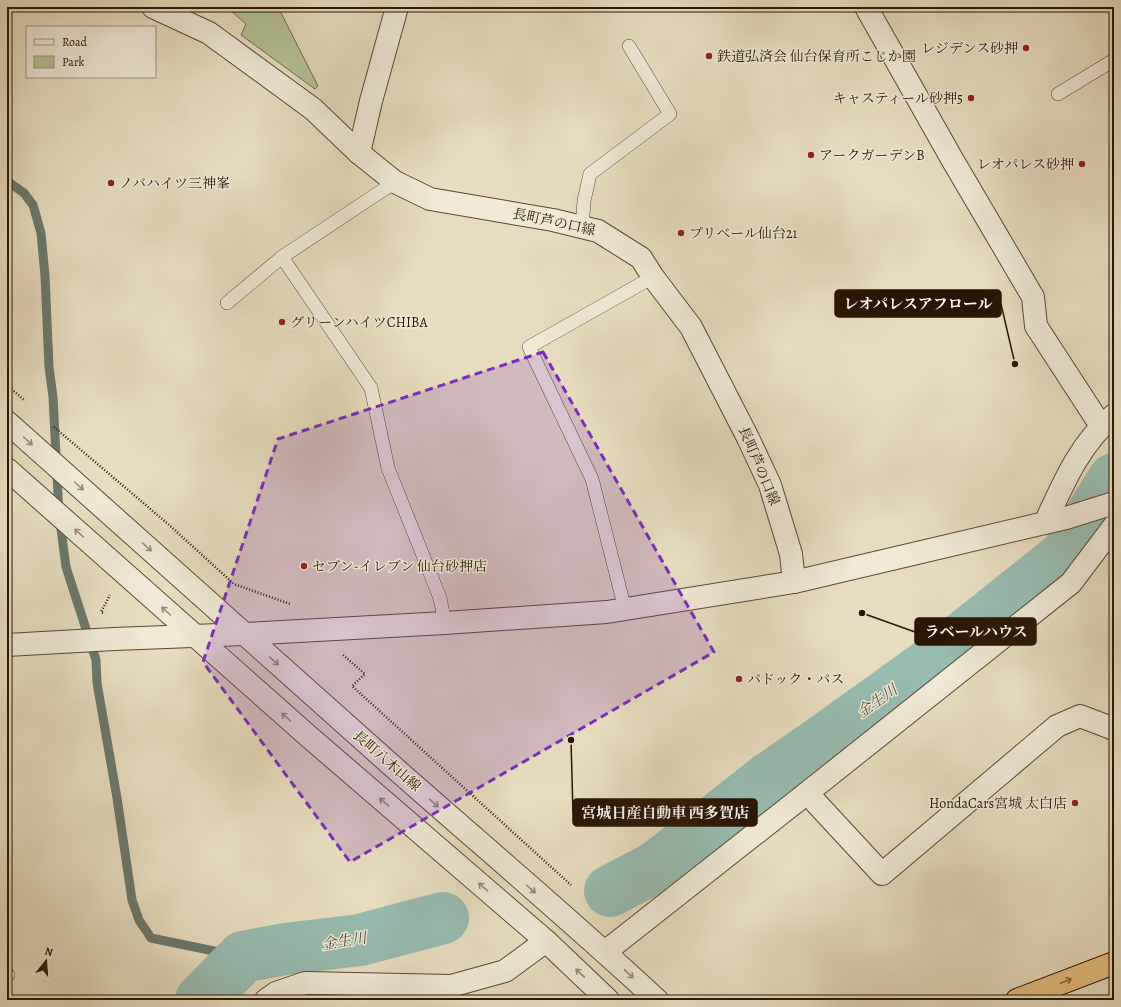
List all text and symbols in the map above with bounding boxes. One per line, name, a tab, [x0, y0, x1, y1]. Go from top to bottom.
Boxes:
legend	[26, 26, 156, 78]
text: Road	[62, 34, 88, 50]
place label: レジデンス砂押	[921, 39, 1018, 58]
marker: レジデンス砂押	[1021, 43, 1031, 53]
place label: 鉄道弘済会 仙台保育所こじか園	[717, 47, 916, 66]
marker: 鉄道弘済会 仙台保育所こじか園	[704, 51, 714, 61]
text: Park	[62, 54, 85, 70]
place label: キャスティール砂押5	[833, 89, 963, 108]
marker: キャスティール砂押5	[966, 93, 976, 103]
place label: アークガーデンB	[819, 146, 925, 165]
marker: アークガーデンB	[806, 150, 816, 160]
place label: レオパレス砂押	[977, 155, 1074, 174]
marker: レオパレス砂押	[1077, 159, 1087, 169]
place label: ノバハイツ三神峯	[119, 174, 230, 193]
marker: ノバハイツ三神峯	[106, 178, 116, 188]
street label: 長町芦の口線	[511, 204, 597, 240]
place label: プリベール仙台21	[689, 224, 798, 243]
marker: プリベール仙台21	[676, 228, 686, 238]
callout: レオパレスアフロール	[835, 290, 1001, 317]
text: レオパレスアフロール	[844, 294, 992, 314]
place label: グリーンハイツCHIBA	[290, 313, 428, 332]
marker: グリーンハイツCHIBA	[277, 317, 287, 327]
street label: 長町芦の口線	[734, 424, 784, 508]
one-way arrow	[23, 436, 33, 445]
one-way arrow	[73, 481, 83, 490]
one-way arrow	[74, 528, 84, 537]
one-way arrow	[142, 542, 152, 552]
place label: セブン-イレブン 仙台砂押店	[312, 557, 487, 576]
marker: セブン-イレブン 仙台砂押店	[299, 561, 309, 571]
one-way arrow	[161, 606, 171, 615]
callout: ラベールハウス	[915, 618, 1036, 645]
text: ラベールハウス	[924, 622, 1028, 642]
one-way arrow	[269, 656, 279, 665]
place label: パドック・パス	[747, 670, 844, 689]
marker: パドック・パス	[734, 674, 744, 684]
water label: 金生川	[853, 679, 903, 722]
one-way arrow	[281, 712, 291, 721]
street label: 長町八木山線	[349, 726, 425, 796]
place label: HondaCars宮城 太白店	[929, 794, 1067, 813]
one-way arrow	[379, 797, 389, 807]
one-way arrow	[429, 798, 439, 807]
marker: HondaCars宮城 太白店	[1070, 798, 1080, 808]
callout: 宮城日産自動車 西多賀店	[573, 799, 757, 826]
text: 宮城日産自動車 西多賀店	[581, 803, 749, 823]
one-way arrow	[477, 882, 488, 891]
one-way arrow	[526, 884, 537, 893]
water label: 金生川	[320, 927, 370, 954]
north arrow	[26, 941, 66, 981]
text: N	[43, 944, 55, 960]
one-way arrow	[575, 968, 585, 978]
one-way arrow	[624, 969, 634, 978]
one-way arrow	[1060, 977, 1072, 985]

